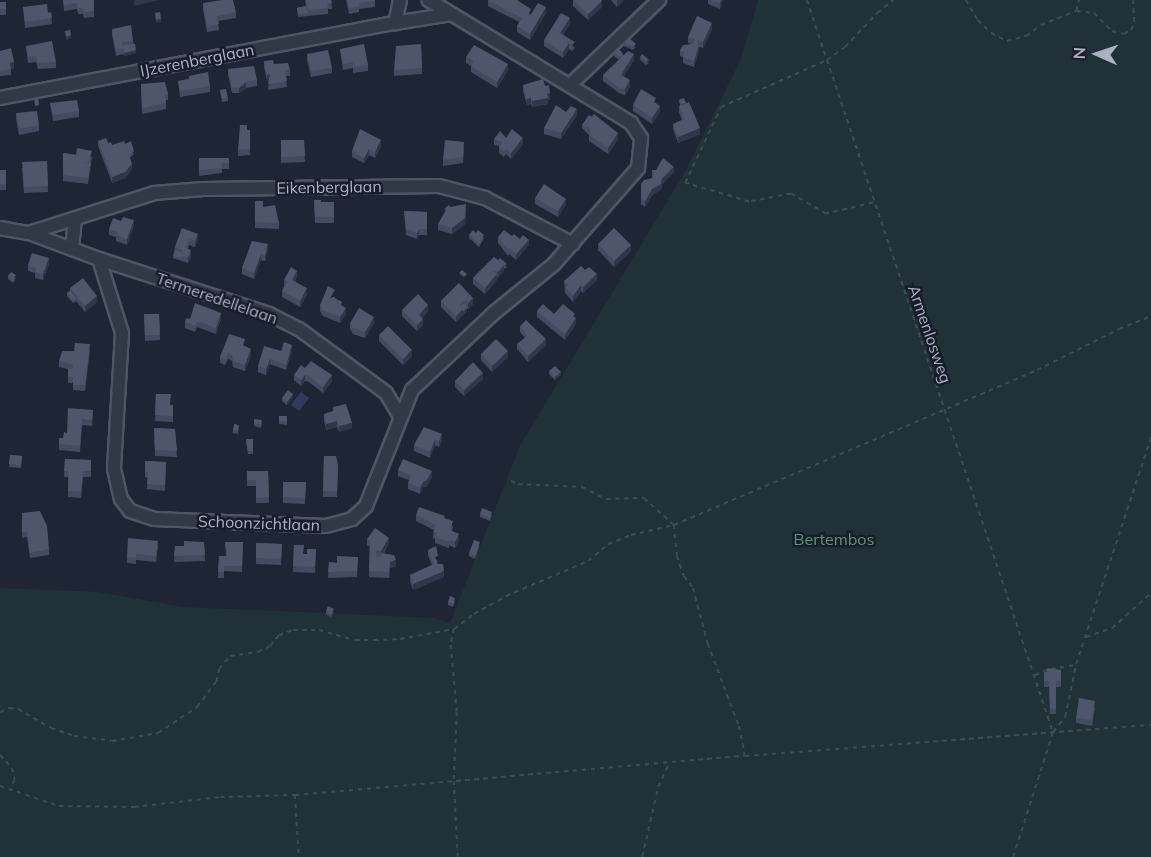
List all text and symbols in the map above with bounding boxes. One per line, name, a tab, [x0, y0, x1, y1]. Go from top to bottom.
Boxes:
north arrow	[1067, 24, 1127, 84]
street label: IJzerenberglaan	[138, 40, 256, 80]
text: N	[1069, 46, 1089, 60]
street label: Eikenberglaan	[276, 176, 382, 198]
street label: Termeredellelaan	[154, 268, 280, 328]
street label: Armenlosweg	[904, 282, 956, 386]
street label: Schoonzichtlaan	[198, 511, 320, 535]
park label: Bertembos	[794, 529, 874, 549]

